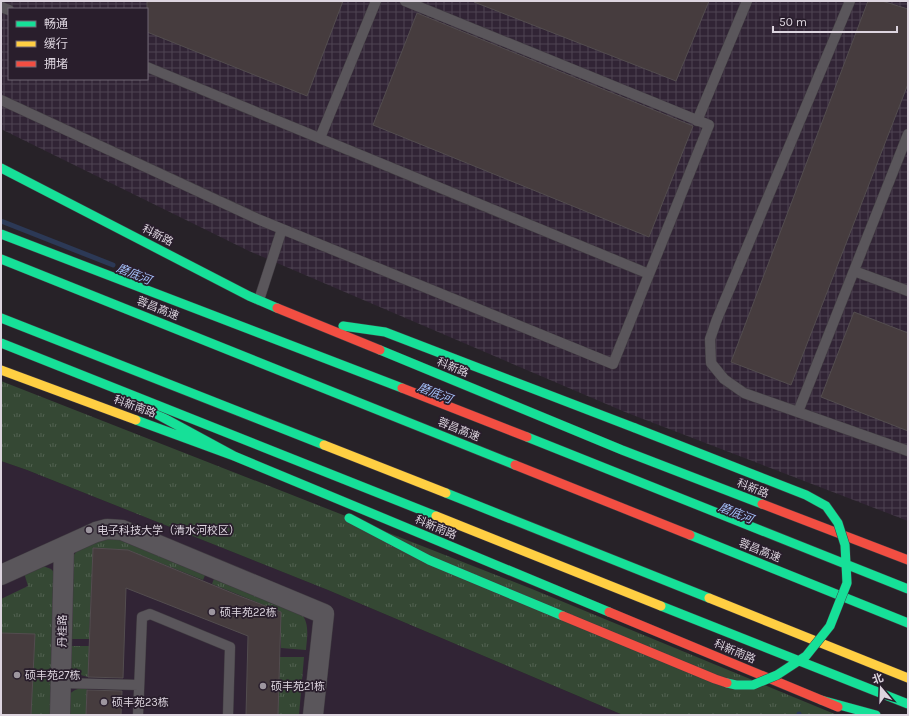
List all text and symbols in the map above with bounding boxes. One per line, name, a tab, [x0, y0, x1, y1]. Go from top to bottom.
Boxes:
legend	[8, 8, 148, 80]
scale bar	[773, 8, 897, 34]
text: 50 m	[779, 15, 807, 29]
text: 畅通	[44, 17, 68, 31]
text: 缓行	[44, 37, 68, 51]
text: 拥堵	[44, 57, 68, 71]
street label: 科新路	[140, 222, 175, 249]
water label: 磨底河	[115, 261, 155, 288]
street label: 蓉昌高速	[135, 294, 181, 323]
street label: 科新路	[435, 355, 471, 380]
water label: 磨底河	[416, 380, 456, 407]
street label: 科新南路	[112, 393, 158, 420]
street label: 蓉昌高速	[436, 415, 482, 444]
street label: 科新路	[735, 476, 771, 500]
water label: 磨底河	[717, 500, 757, 527]
street label: 科新南路	[413, 513, 459, 542]
place label: 电子科技大学（清水河校区）	[97, 524, 240, 537]
marker: 电子科技大学（清水河校区）	[84, 525, 94, 535]
street label: 蓉昌高速	[737, 536, 783, 565]
place label: 硕丰苑22栋	[220, 606, 277, 619]
marker: 硕丰苑22栋	[207, 607, 217, 617]
street label: 丹桂路	[56, 614, 69, 648]
street label: 科新南路	[712, 637, 758, 666]
north arrow	[861, 668, 901, 708]
place label: 硕丰苑27栋	[25, 669, 81, 682]
marker: 硕丰苑27栋	[12, 670, 22, 680]
text: 北	[871, 671, 885, 687]
place label: 硕丰苑21栋	[271, 680, 325, 693]
marker: 硕丰苑21栋	[258, 681, 268, 691]
place label: 硕丰苑23栋	[112, 696, 169, 709]
marker: 硕丰苑23栋	[99, 697, 109, 707]

